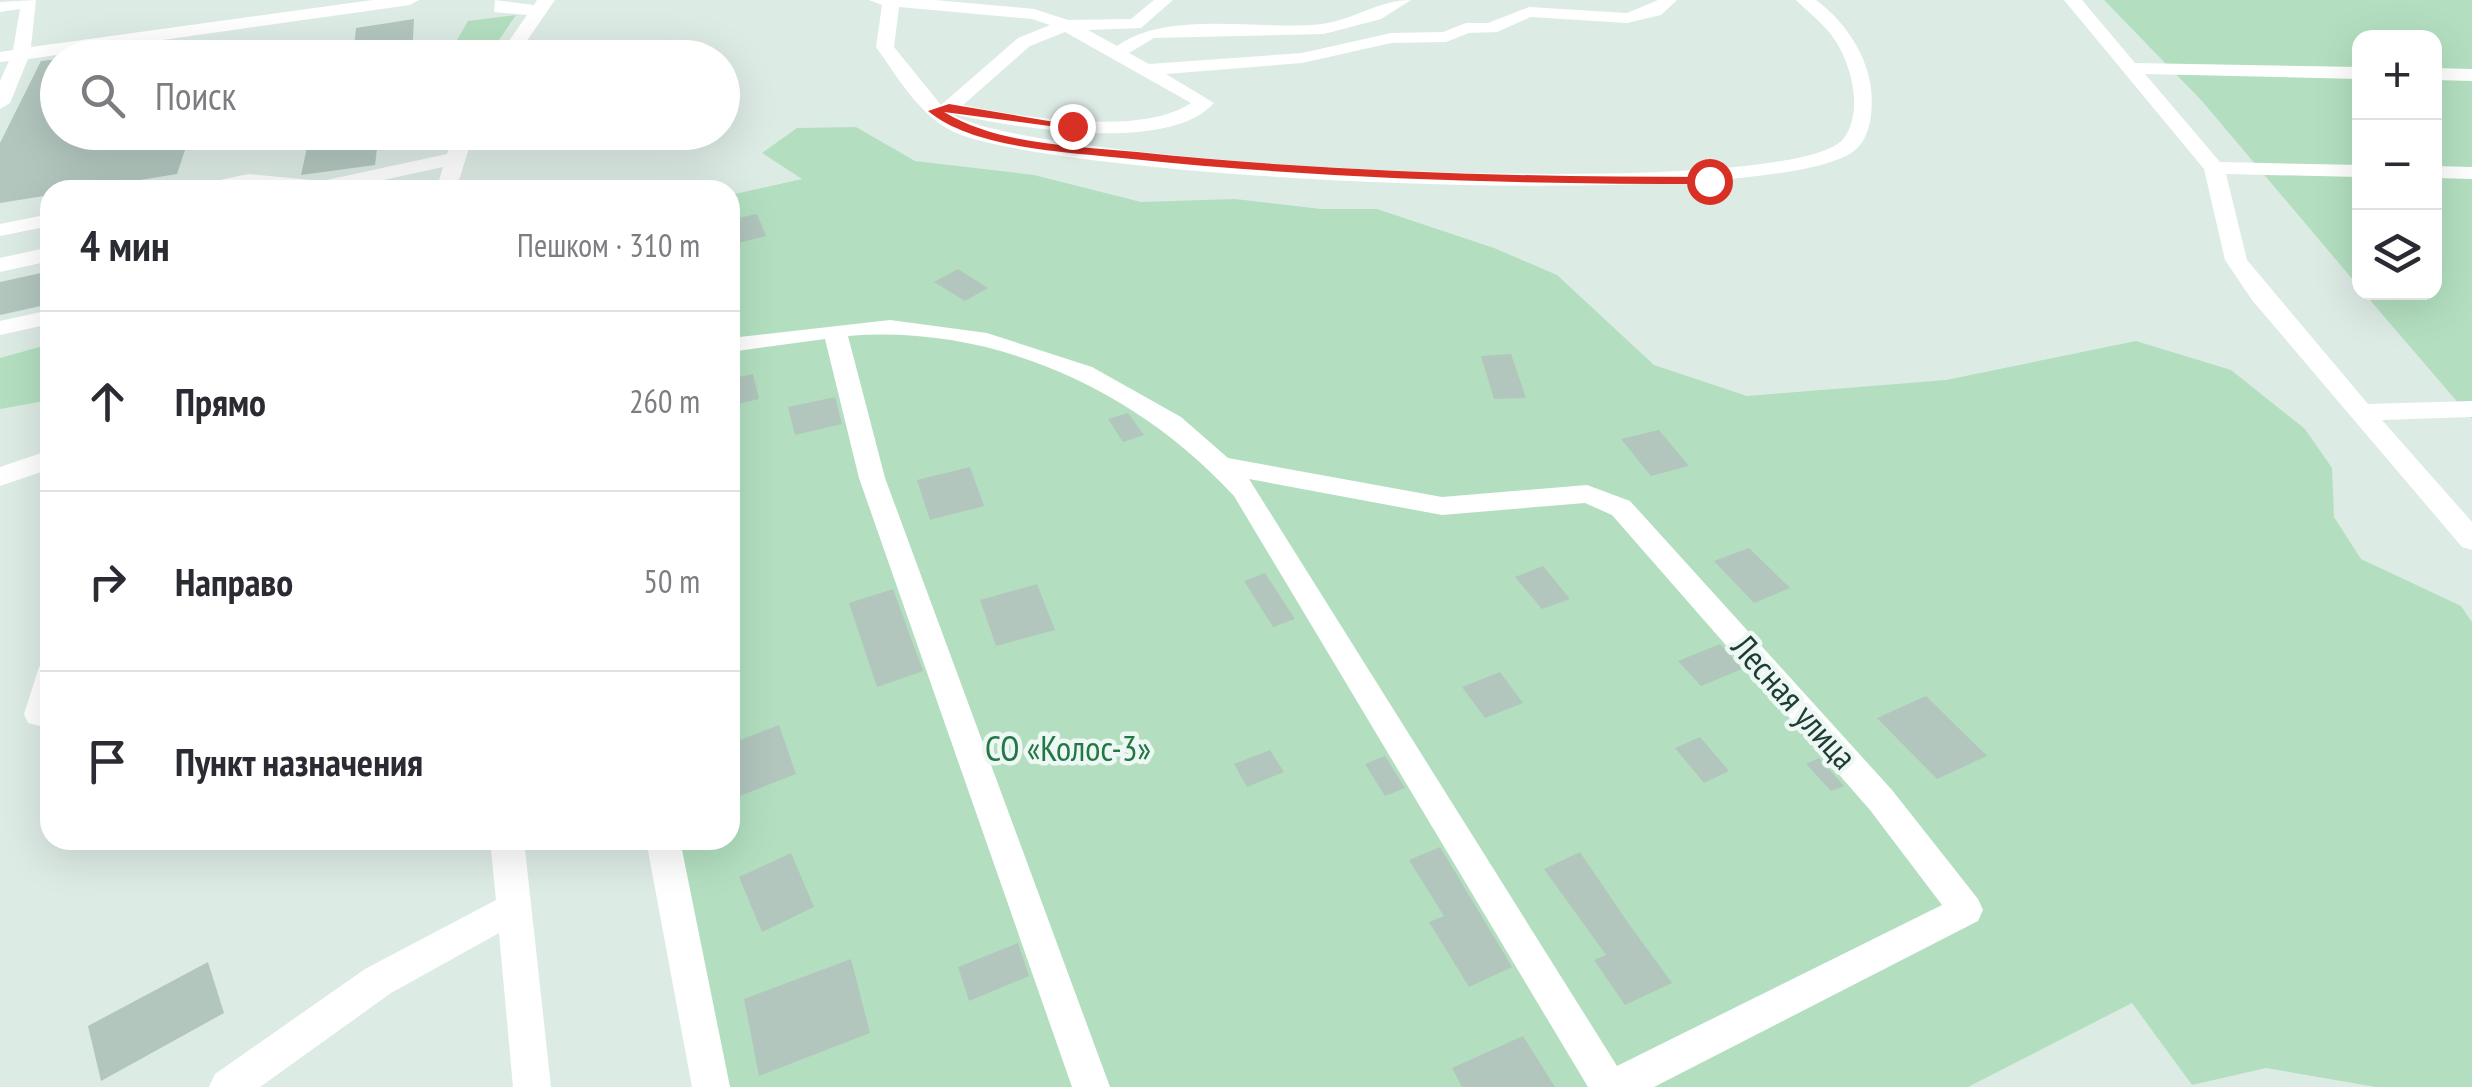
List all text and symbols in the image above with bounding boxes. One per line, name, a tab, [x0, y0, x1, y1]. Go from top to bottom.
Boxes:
map controls	[2352, 30, 2442, 300]
button: +	[2352, 30, 2442, 120]
search box	[40, 40, 740, 150]
icon: search	[75, 68, 130, 123]
text: Поиск	[155, 71, 236, 120]
route end	[1050, 104, 1096, 150]
button: −	[2352, 120, 2442, 210]
route start	[1687, 159, 1733, 205]
button: layers	[2352, 210, 2442, 300]
text: 4 мин	[80, 218, 170, 273]
text: Пешком · 310 m	[517, 224, 700, 266]
icon: ahead	[80, 374, 135, 429]
text: Прямо	[175, 377, 266, 426]
text: 260 m	[629, 380, 700, 422]
icon: right	[80, 554, 135, 609]
text: Направо	[175, 557, 293, 606]
text: 50 m	[644, 560, 700, 602]
street label: Лесная улица	[1721, 624, 1867, 778]
park label: СО «Колос-3»	[985, 725, 1151, 771]
icon: arrive	[80, 734, 135, 789]
text: Пункт назначения	[175, 737, 423, 786]

